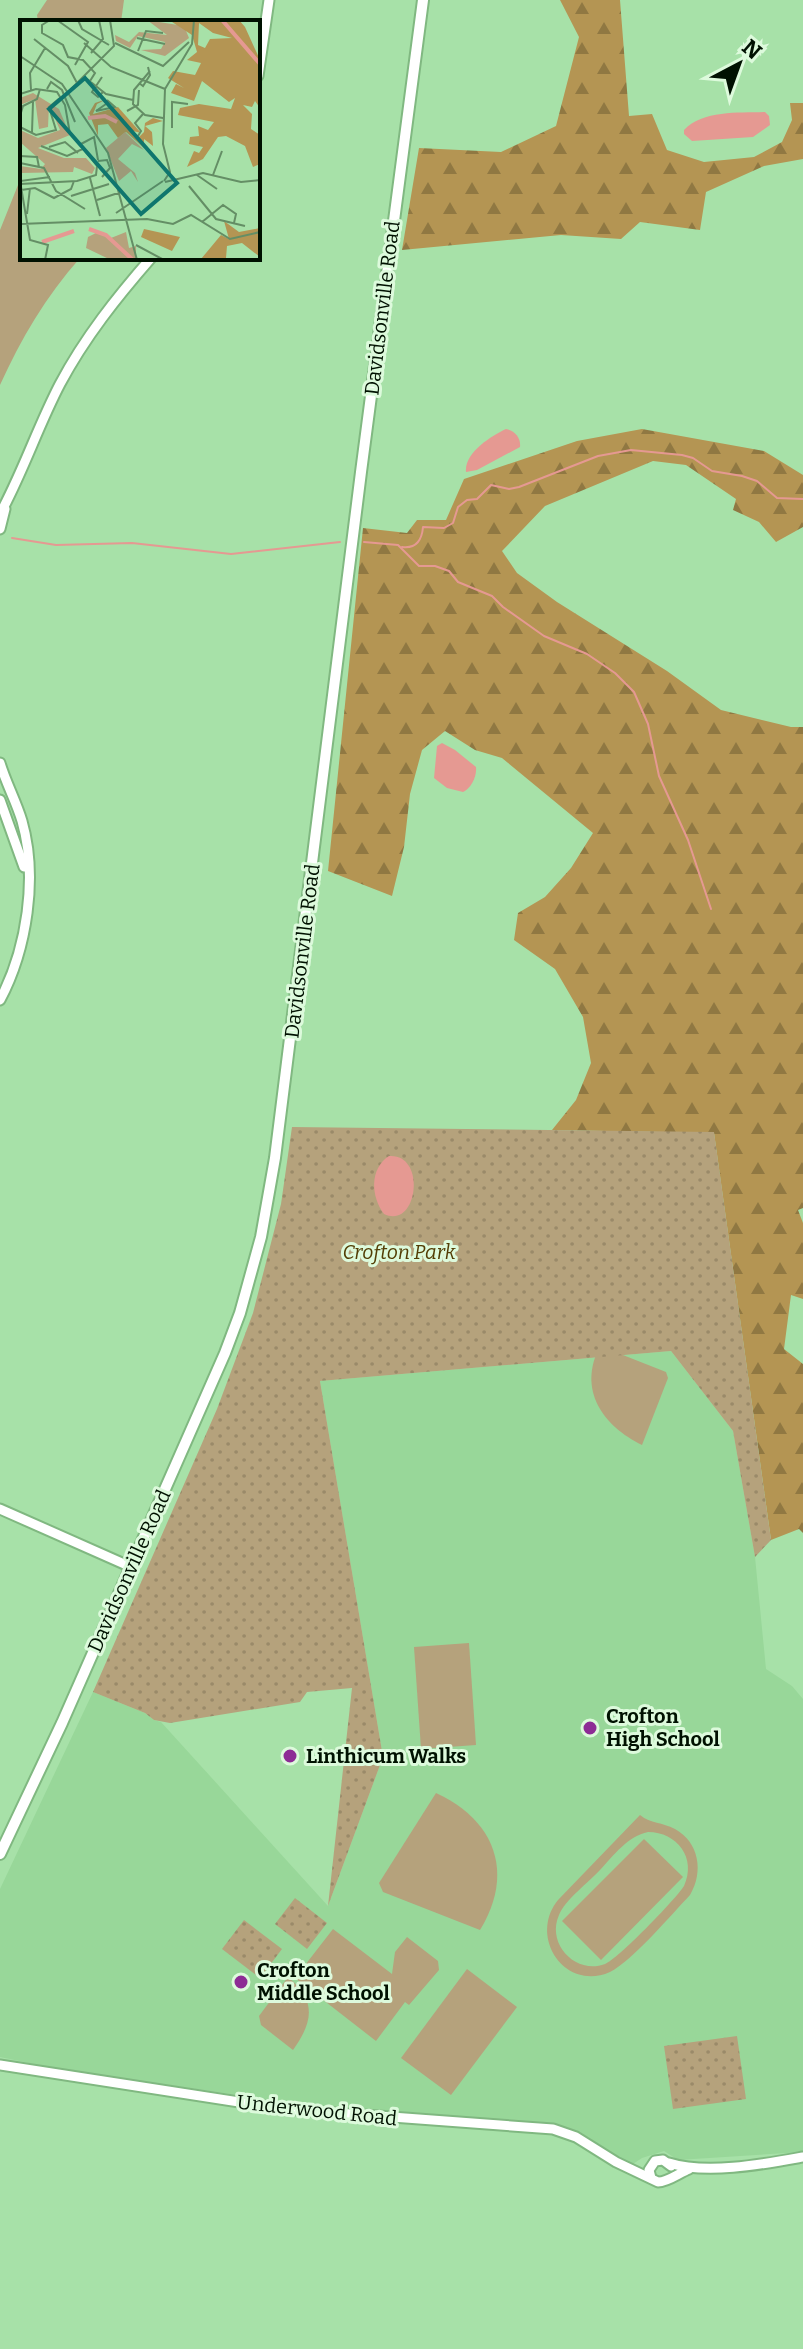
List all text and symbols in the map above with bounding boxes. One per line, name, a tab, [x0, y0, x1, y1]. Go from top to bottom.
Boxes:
inset map	[20, 20, 260, 260]
north arrow	[699, 24, 779, 104]
text: N	[737, 34, 767, 65]
street label: Davidsonville Road	[359, 219, 405, 397]
street label: Davidsonville Road	[279, 862, 325, 1040]
park label: Crofton Park	[342, 1240, 456, 1265]
street label: Davidsonville Road	[82, 1486, 176, 1656]
place label: Crofton High School	[606, 1704, 720, 1751]
marker: Crofton High School	[581, 1719, 599, 1737]
place label: Linthicum Walks	[306, 1744, 466, 1768]
marker: Linthicum Walks	[281, 1747, 299, 1765]
place label: Crofton Middle School	[257, 1958, 390, 2005]
marker: Crofton Middle School	[232, 1973, 250, 1991]
street label: Underwood Road	[236, 2090, 398, 2130]

